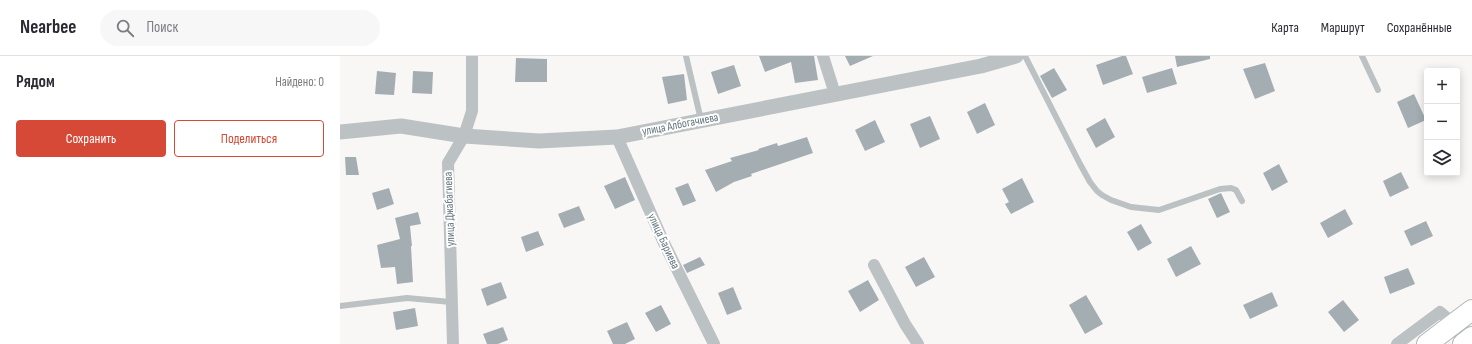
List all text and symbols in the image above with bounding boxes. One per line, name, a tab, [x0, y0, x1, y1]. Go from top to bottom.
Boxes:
search box	[100, 10, 380, 46]
text: Nearbee	[20, 16, 76, 39]
icon: search	[114, 17, 136, 39]
text: Поиск	[146, 18, 178, 37]
text: Карта	[1271, 19, 1299, 36]
text: Маршрут	[1321, 19, 1365, 36]
text: Сохранённые	[1387, 19, 1452, 36]
map controls	[1424, 68, 1460, 176]
button: +	[1424, 68, 1460, 104]
text: Рядом	[16, 72, 55, 92]
text: Найдено: 0	[275, 74, 324, 90]
button: −	[1424, 104, 1460, 140]
street label: улица Албогачиева	[641, 110, 720, 139]
button: Сохранить	[16, 120, 166, 157]
button: Поделиться	[174, 120, 324, 157]
button: layers	[1424, 140, 1460, 176]
street label: улица Джабагиева	[441, 171, 458, 247]
street label: улица Бариева	[644, 211, 683, 272]

